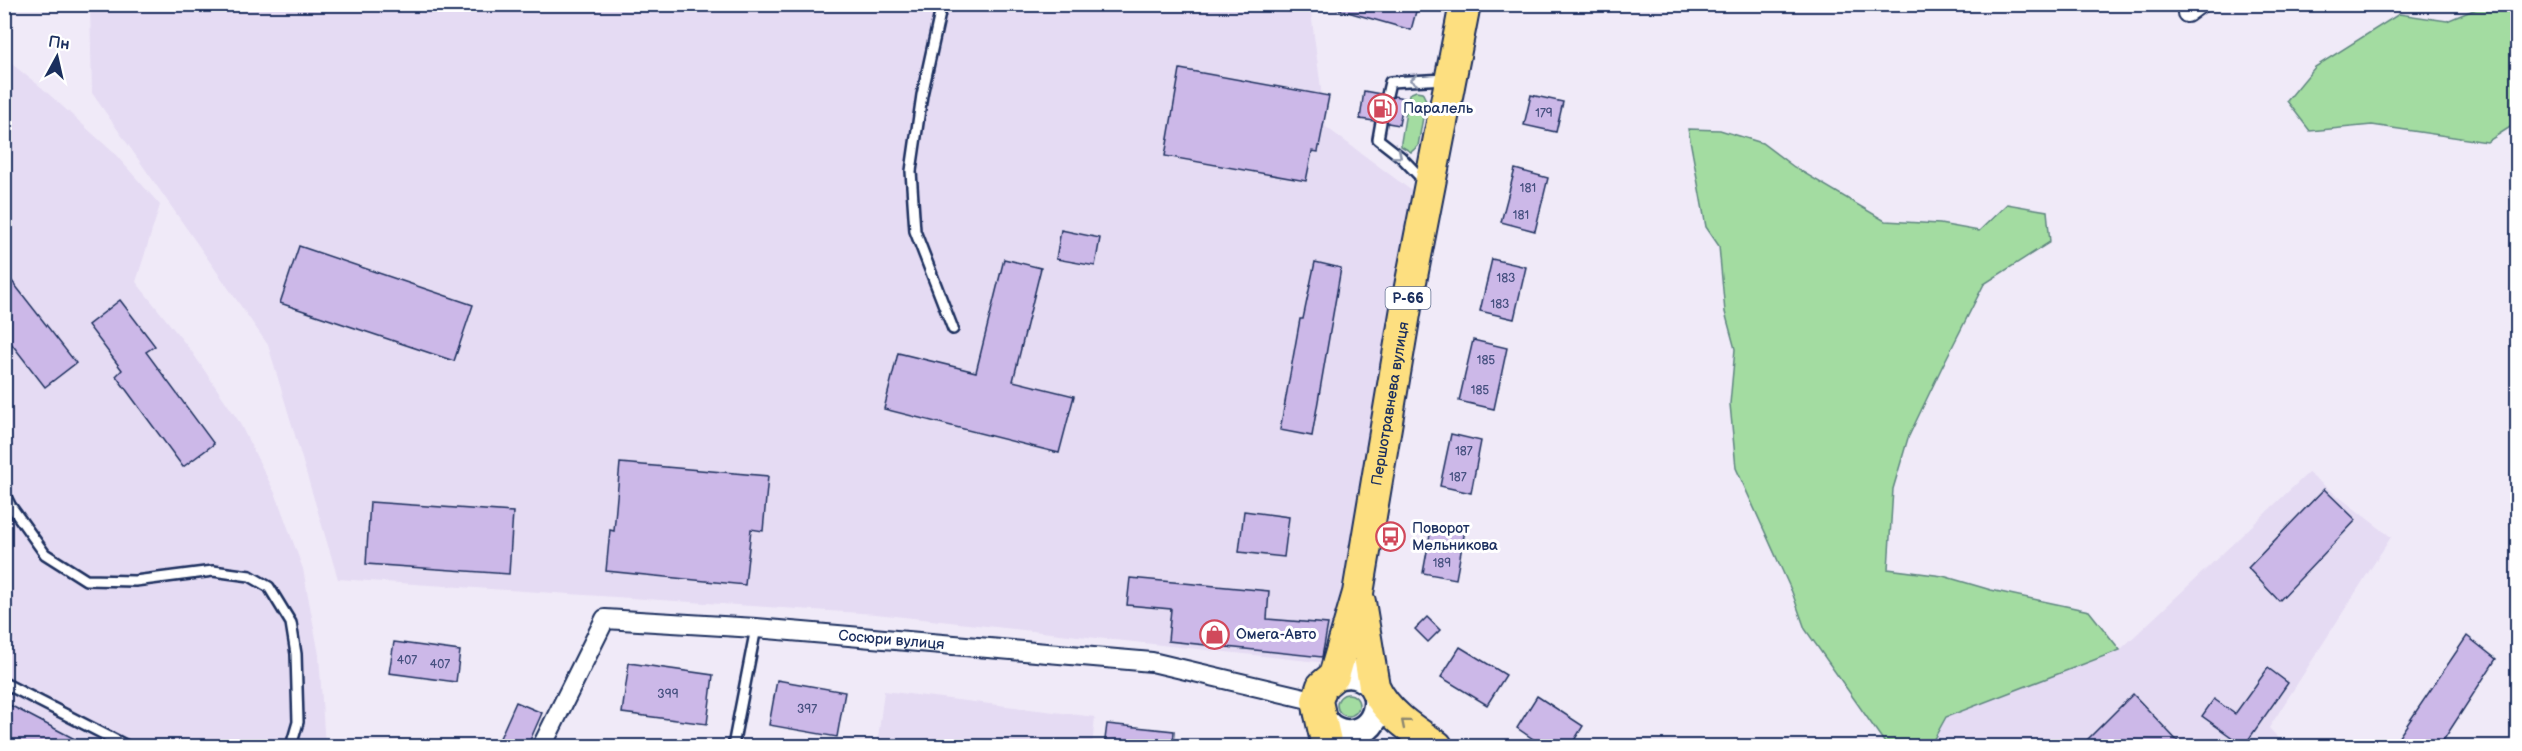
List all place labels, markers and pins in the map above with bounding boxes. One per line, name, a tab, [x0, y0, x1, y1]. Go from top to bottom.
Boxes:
fuel station icon: Паралель	[1366, 92, 1398, 124]
place label: Паралель	[1403, 99, 1474, 118]
place label: Поворот Мельникова	[1412, 519, 1498, 555]
bus stop icon: Поворот Мельникова	[1375, 521, 1407, 553]
shop icon: Омега-Авто	[1199, 618, 1231, 650]
place label: Омега-Авто	[1236, 625, 1316, 644]

